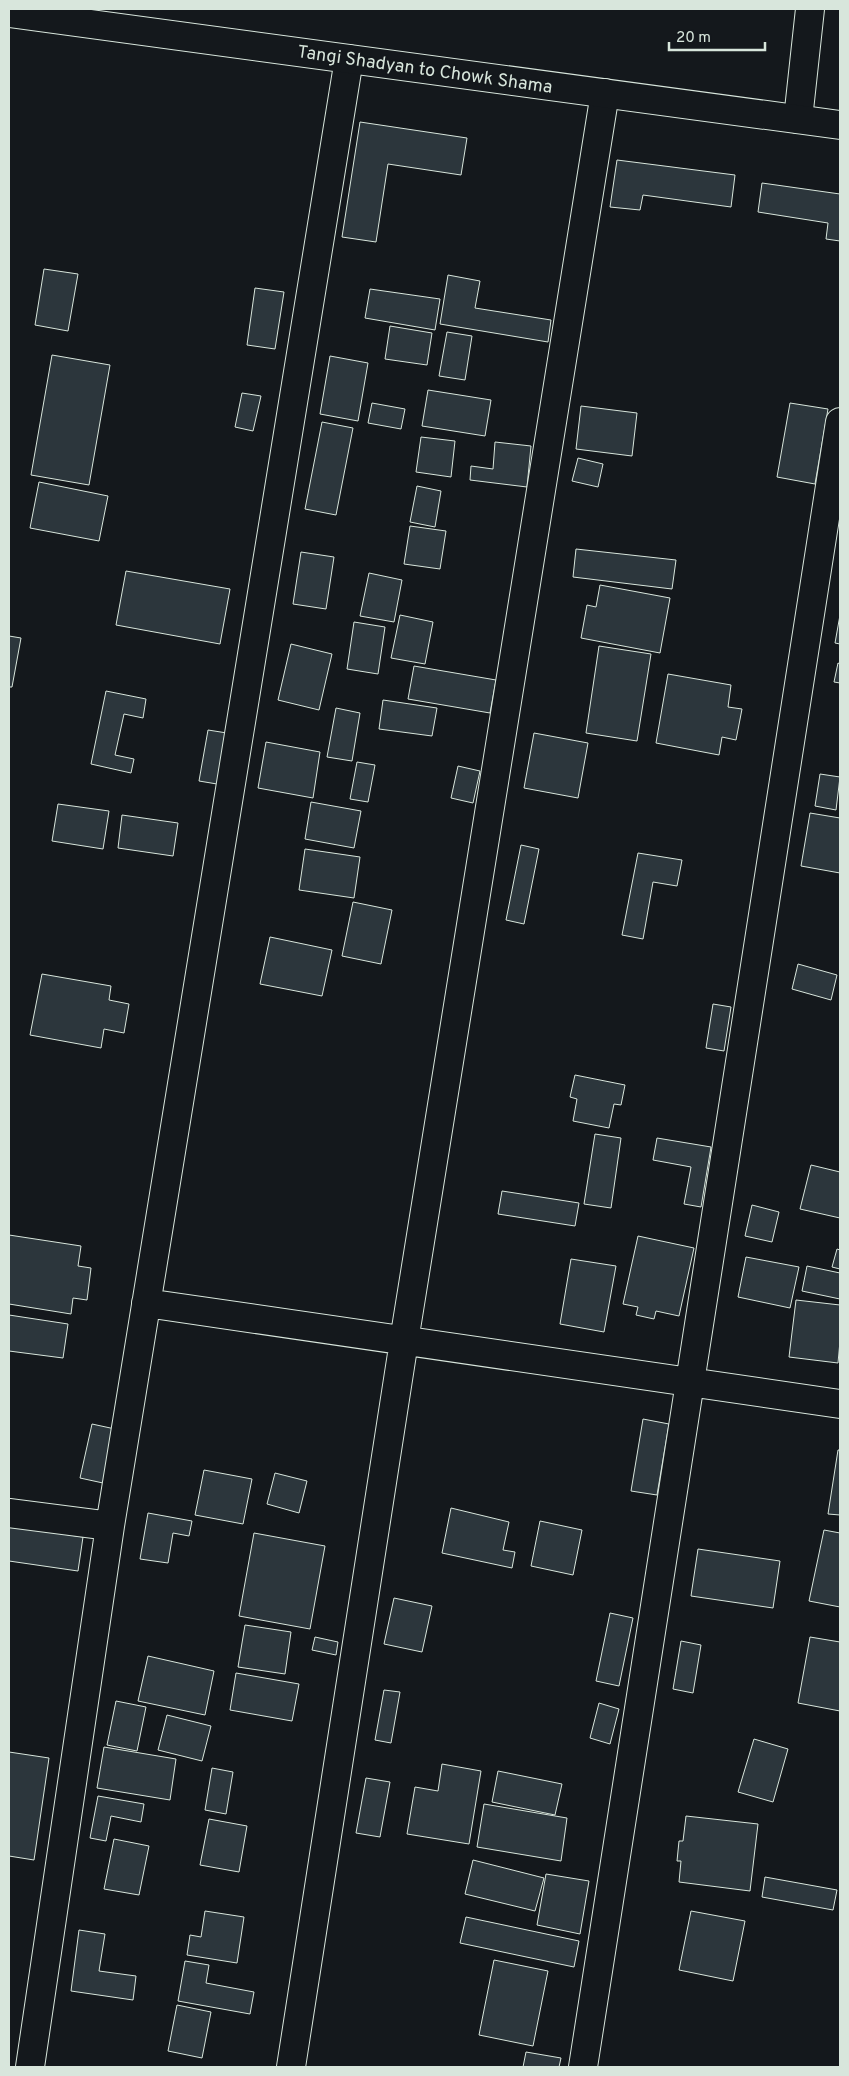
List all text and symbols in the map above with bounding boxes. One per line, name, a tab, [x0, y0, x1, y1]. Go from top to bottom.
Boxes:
scale bar	[669, 20, 765, 52]
text: 20 m	[676, 29, 711, 48]
street label: Tangi Shadyan to Chowk Shama	[296, 41, 554, 100]

